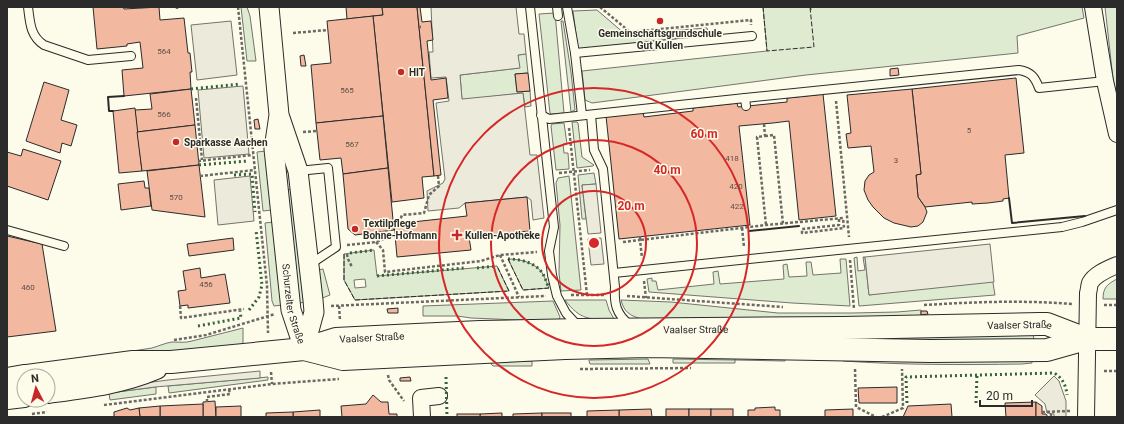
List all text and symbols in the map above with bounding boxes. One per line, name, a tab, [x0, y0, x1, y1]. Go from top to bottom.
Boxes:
marker: Gemeinschaftsgrundschule Gut Kullen	[655, 16, 665, 26]
place label: Gemeinschaftsgrundschule Gut Kullen	[598, 28, 722, 51]
house number: 564	[157, 47, 171, 56]
marker: HIT	[396, 67, 406, 77]
place label: HIT	[409, 67, 425, 78]
house number: 565	[340, 86, 354, 95]
house number: 566	[157, 110, 171, 119]
house number: 5	[967, 126, 972, 135]
text: 60 m	[690, 127, 718, 141]
marker: Sparkasse Aachen	[171, 137, 181, 147]
place label: Sparkasse Aachen	[184, 137, 268, 148]
house number: 567	[345, 140, 359, 149]
house number: 418	[725, 154, 739, 163]
house number: 3	[894, 156, 898, 165]
text: 40 m	[653, 163, 681, 177]
house number: 420	[729, 182, 743, 191]
house number: 570	[169, 193, 183, 202]
text: 20 m	[617, 199, 645, 213]
house number: 422	[730, 202, 744, 211]
place label: Textilpflege Bohne-Hofmann	[363, 218, 437, 241]
marker: Textilpflege Bohne-Hofmann	[350, 224, 360, 234]
marker: Kullen-Apotheke	[452, 230, 462, 240]
place label: Kullen-Apotheke	[465, 230, 541, 241]
centre of rings	[587, 236, 601, 250]
street label: Schurzelter Straße	[281, 263, 307, 345]
house number: 456	[199, 280, 213, 289]
house number: 460	[21, 283, 35, 292]
street label: Vaalser Straße	[987, 318, 1054, 331]
street label: Vaalser Straße	[663, 323, 728, 335]
street label: Vaalser Straße	[339, 330, 405, 344]
north arrow	[16, 368, 56, 408]
text: N	[30, 372, 40, 385]
scale bar	[980, 382, 1032, 408]
text: 20 m	[986, 389, 1013, 403]

